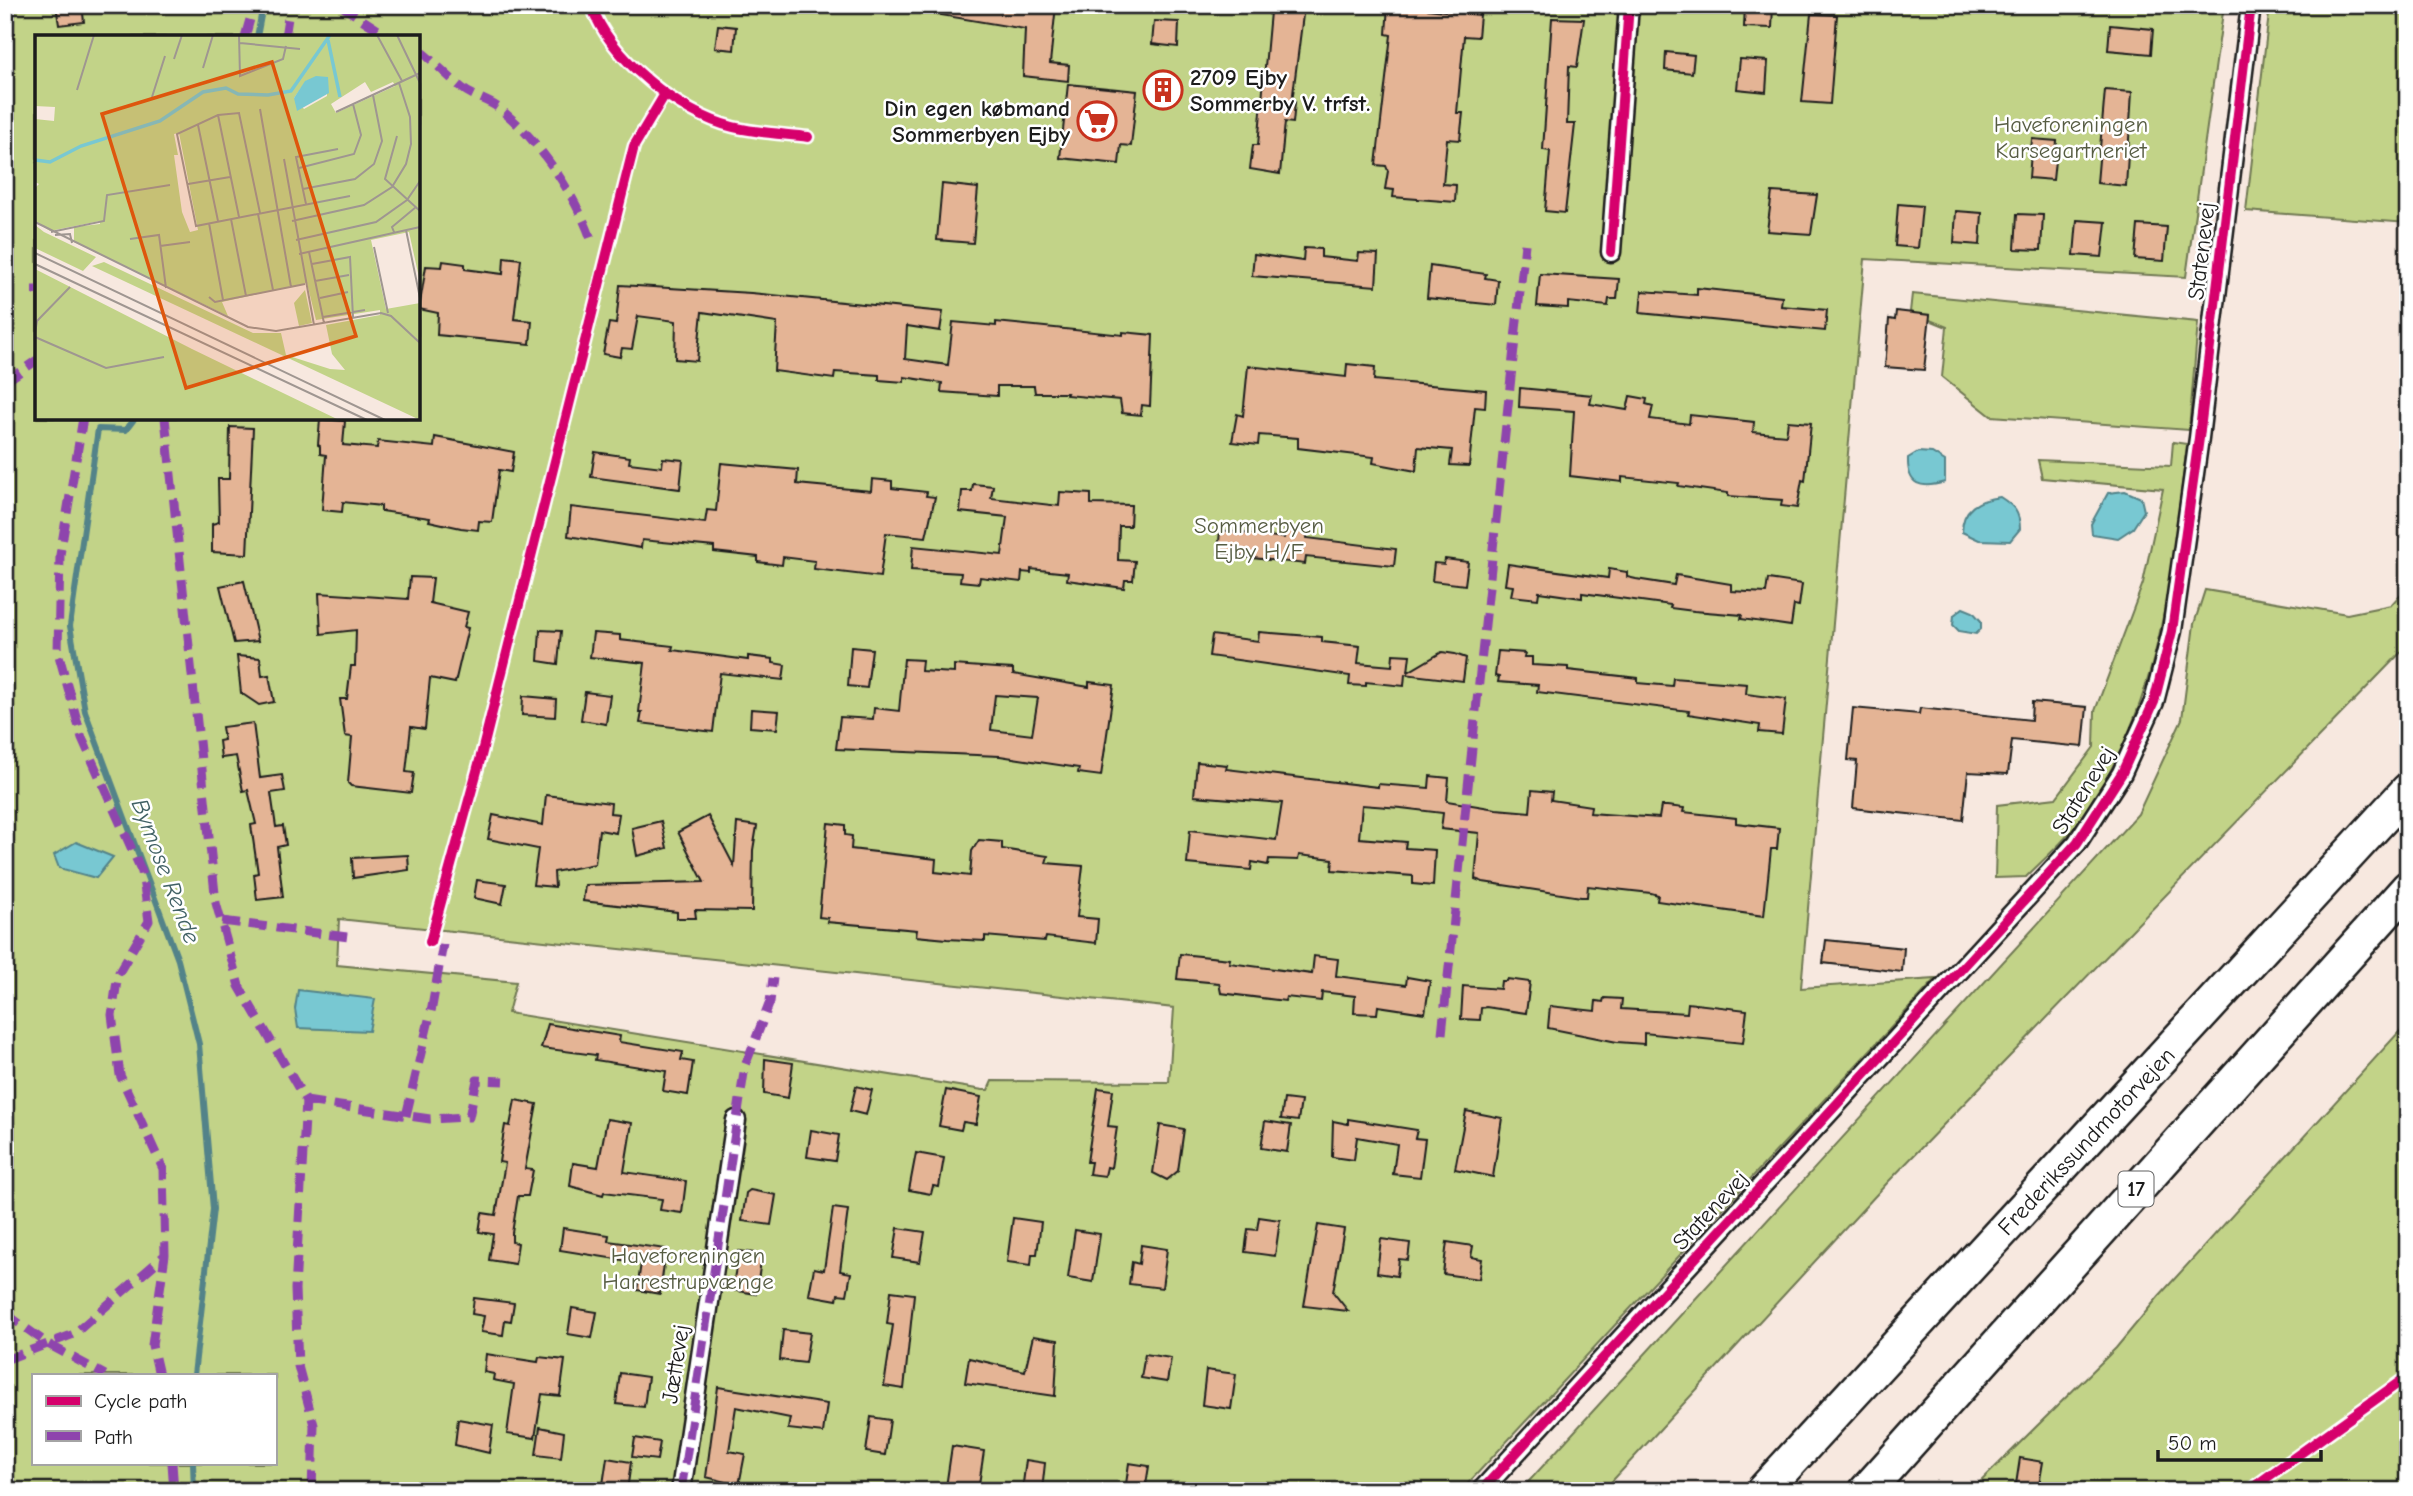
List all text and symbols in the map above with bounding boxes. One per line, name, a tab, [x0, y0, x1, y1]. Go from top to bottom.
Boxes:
inset map	[35, 35, 420, 420]
place label: 2709 Ejby Sommerby V. trfst.	[1190, 64, 1370, 117]
building icon: 2709 Ejby Sommerby V. trfst.	[1142, 69, 1184, 111]
place label: Din egen købmand Sommerbyen Ejby	[884, 95, 1070, 148]
supermarket icon: Din egen købmand Sommerbyen Ejby	[1076, 100, 1118, 142]
park label: Haveforeningen Karsegartneriet	[1994, 111, 2148, 164]
street label: Statenevej	[2182, 201, 2221, 301]
park label: Sommerbyen Ejby H/F	[1194, 512, 1324, 565]
street label: Statenevej	[2046, 741, 2121, 839]
water label: Bymose Rende	[126, 795, 206, 947]
street label: Frederikssundmotorvejen	[1992, 1042, 2180, 1241]
street label: Statenevej	[1667, 1165, 1754, 1255]
road number: 17	[2118, 1172, 2154, 1206]
park label: Haveforeningen Harrestrupvænge	[602, 1242, 774, 1295]
street label: Jættevej	[656, 1323, 695, 1405]
legend	[32, 1374, 276, 1464]
text: Cycle path	[94, 1389, 187, 1413]
scale bar	[2158, 1419, 2320, 1463]
text: Path	[94, 1425, 133, 1449]
text: 50 m	[2168, 1431, 2217, 1455]

